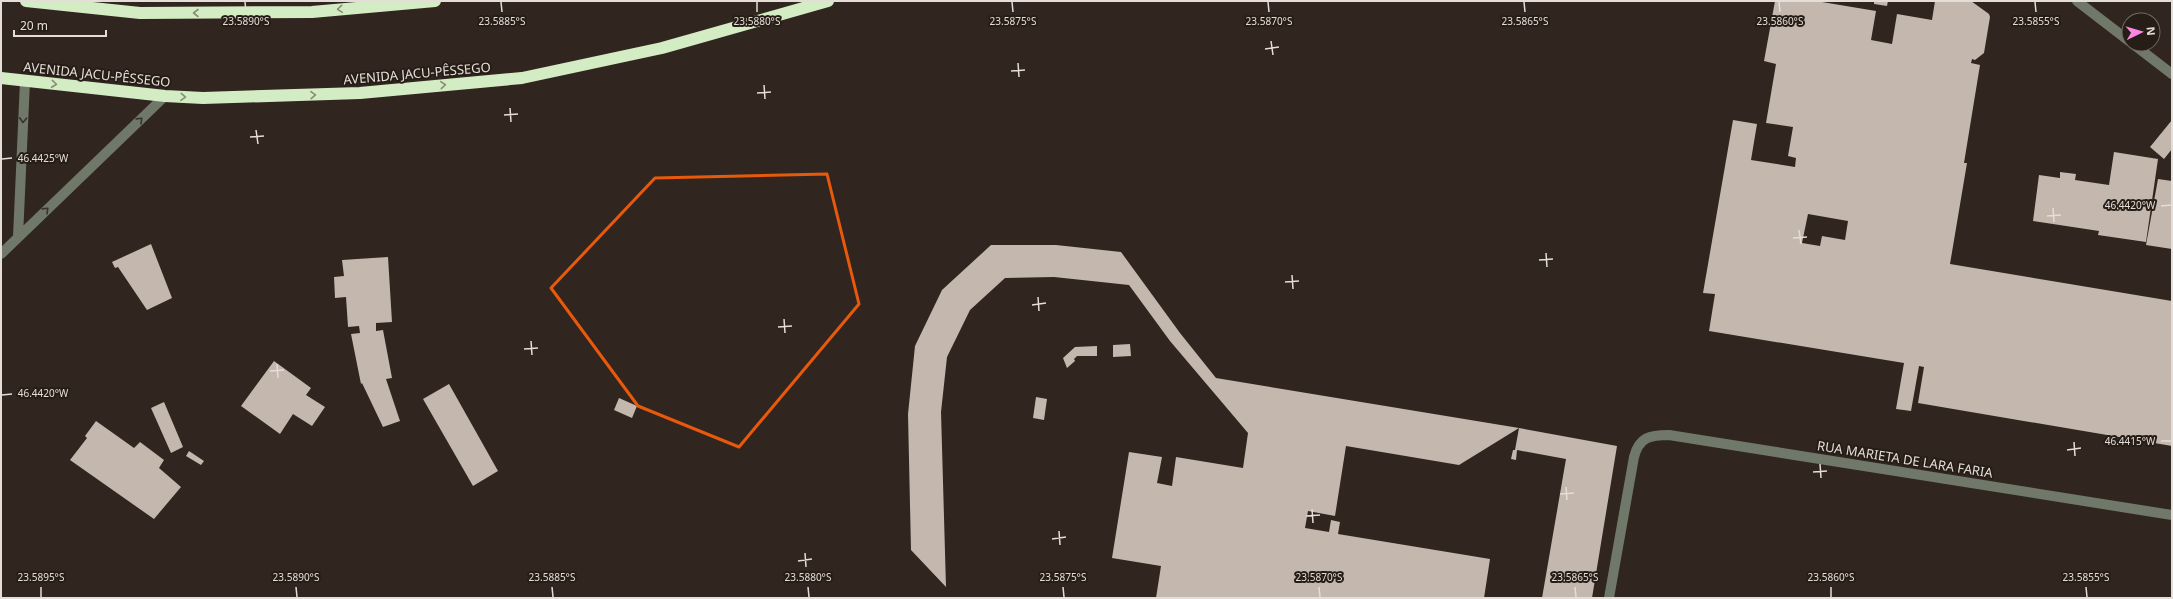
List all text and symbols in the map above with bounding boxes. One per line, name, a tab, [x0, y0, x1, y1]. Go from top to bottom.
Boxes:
one-way arrow	[337, 5, 343, 14]
one-way arrow	[193, 9, 199, 17]
scale bar	[14, 12, 106, 38]
north arrow	[2121, 12, 2161, 52]
text: 23.5890°S	[223, 14, 270, 28]
text: 23.5885°S	[479, 14, 526, 28]
text: 23.5880°S	[734, 14, 781, 28]
text: 23.5875°S	[990, 14, 1037, 28]
text: 23.5870°S	[1246, 14, 1293, 28]
text: 23.5865°S	[1502, 14, 1549, 28]
text: 23.5860°S	[1757, 14, 1804, 28]
text: 23.5855°S	[2013, 14, 2060, 28]
text: 20 m	[20, 17, 48, 34]
text: N	[2144, 26, 2159, 36]
street label: AVENIDA JACU-PÊSSEGO	[23, 57, 171, 91]
street label: AVENIDA JACU-PÊSSEGO	[343, 58, 491, 88]
one-way arrow	[51, 79, 57, 88]
one-way arrow	[440, 81, 446, 90]
one-way arrow	[310, 90, 316, 99]
one-way arrow	[180, 92, 186, 101]
one-way arrow	[19, 117, 28, 123]
one-way arrow	[135, 117, 143, 125]
text: 46.4425°W	[18, 151, 69, 165]
text: 46.4420°W	[2105, 198, 2156, 212]
one-way arrow	[41, 207, 49, 215]
text: 46.4420°W	[18, 386, 69, 400]
text: 46.4415°W	[2105, 434, 2156, 448]
street label: RUA MARIETA DE LARA FARIA	[1816, 436, 1995, 482]
text: 23.5895°S	[18, 570, 65, 584]
text: 23.5890°S	[273, 570, 320, 584]
text: 23.5885°S	[529, 570, 576, 584]
text: 23.5880°S	[785, 570, 832, 584]
text: 23.5875°S	[1040, 570, 1087, 584]
text: 23.5870°S	[1296, 570, 1343, 584]
text: 23.5865°S	[1552, 570, 1599, 584]
text: 23.5860°S	[1808, 570, 1855, 584]
text: 23.5855°S	[2063, 570, 2110, 584]

